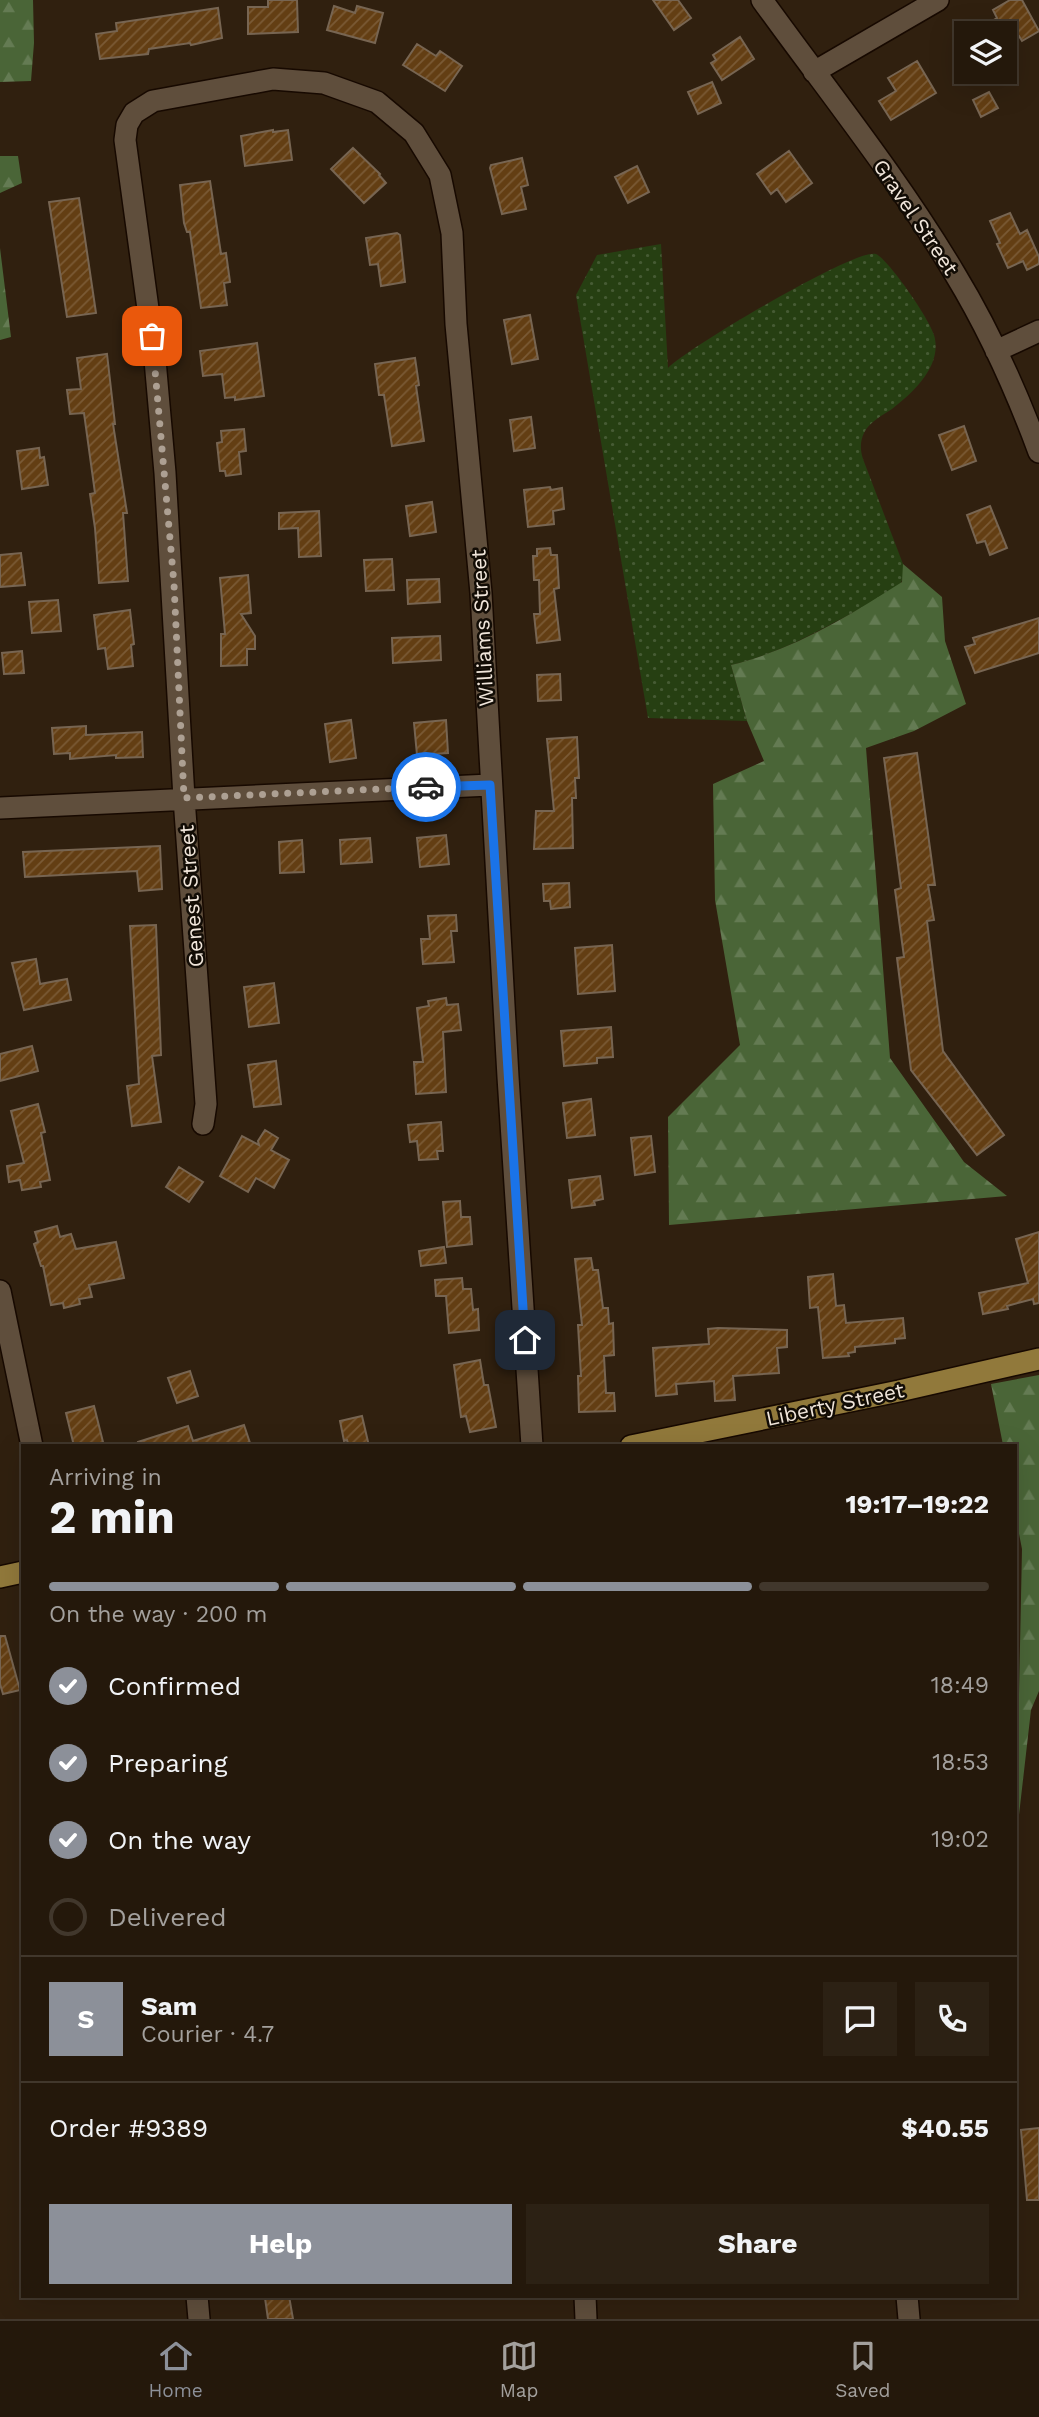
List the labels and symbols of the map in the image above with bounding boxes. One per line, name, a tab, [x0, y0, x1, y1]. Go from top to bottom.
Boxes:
street label: Gravel Street	[868, 154, 964, 280]
pin	[122, 306, 182, 366]
street label: Williams Street	[465, 548, 499, 707]
courier	[391, 752, 461, 822]
street label: Genest Street	[174, 824, 208, 968]
pin	[495, 1310, 555, 1370]
street label: Liberty Street	[764, 1377, 907, 1431]

